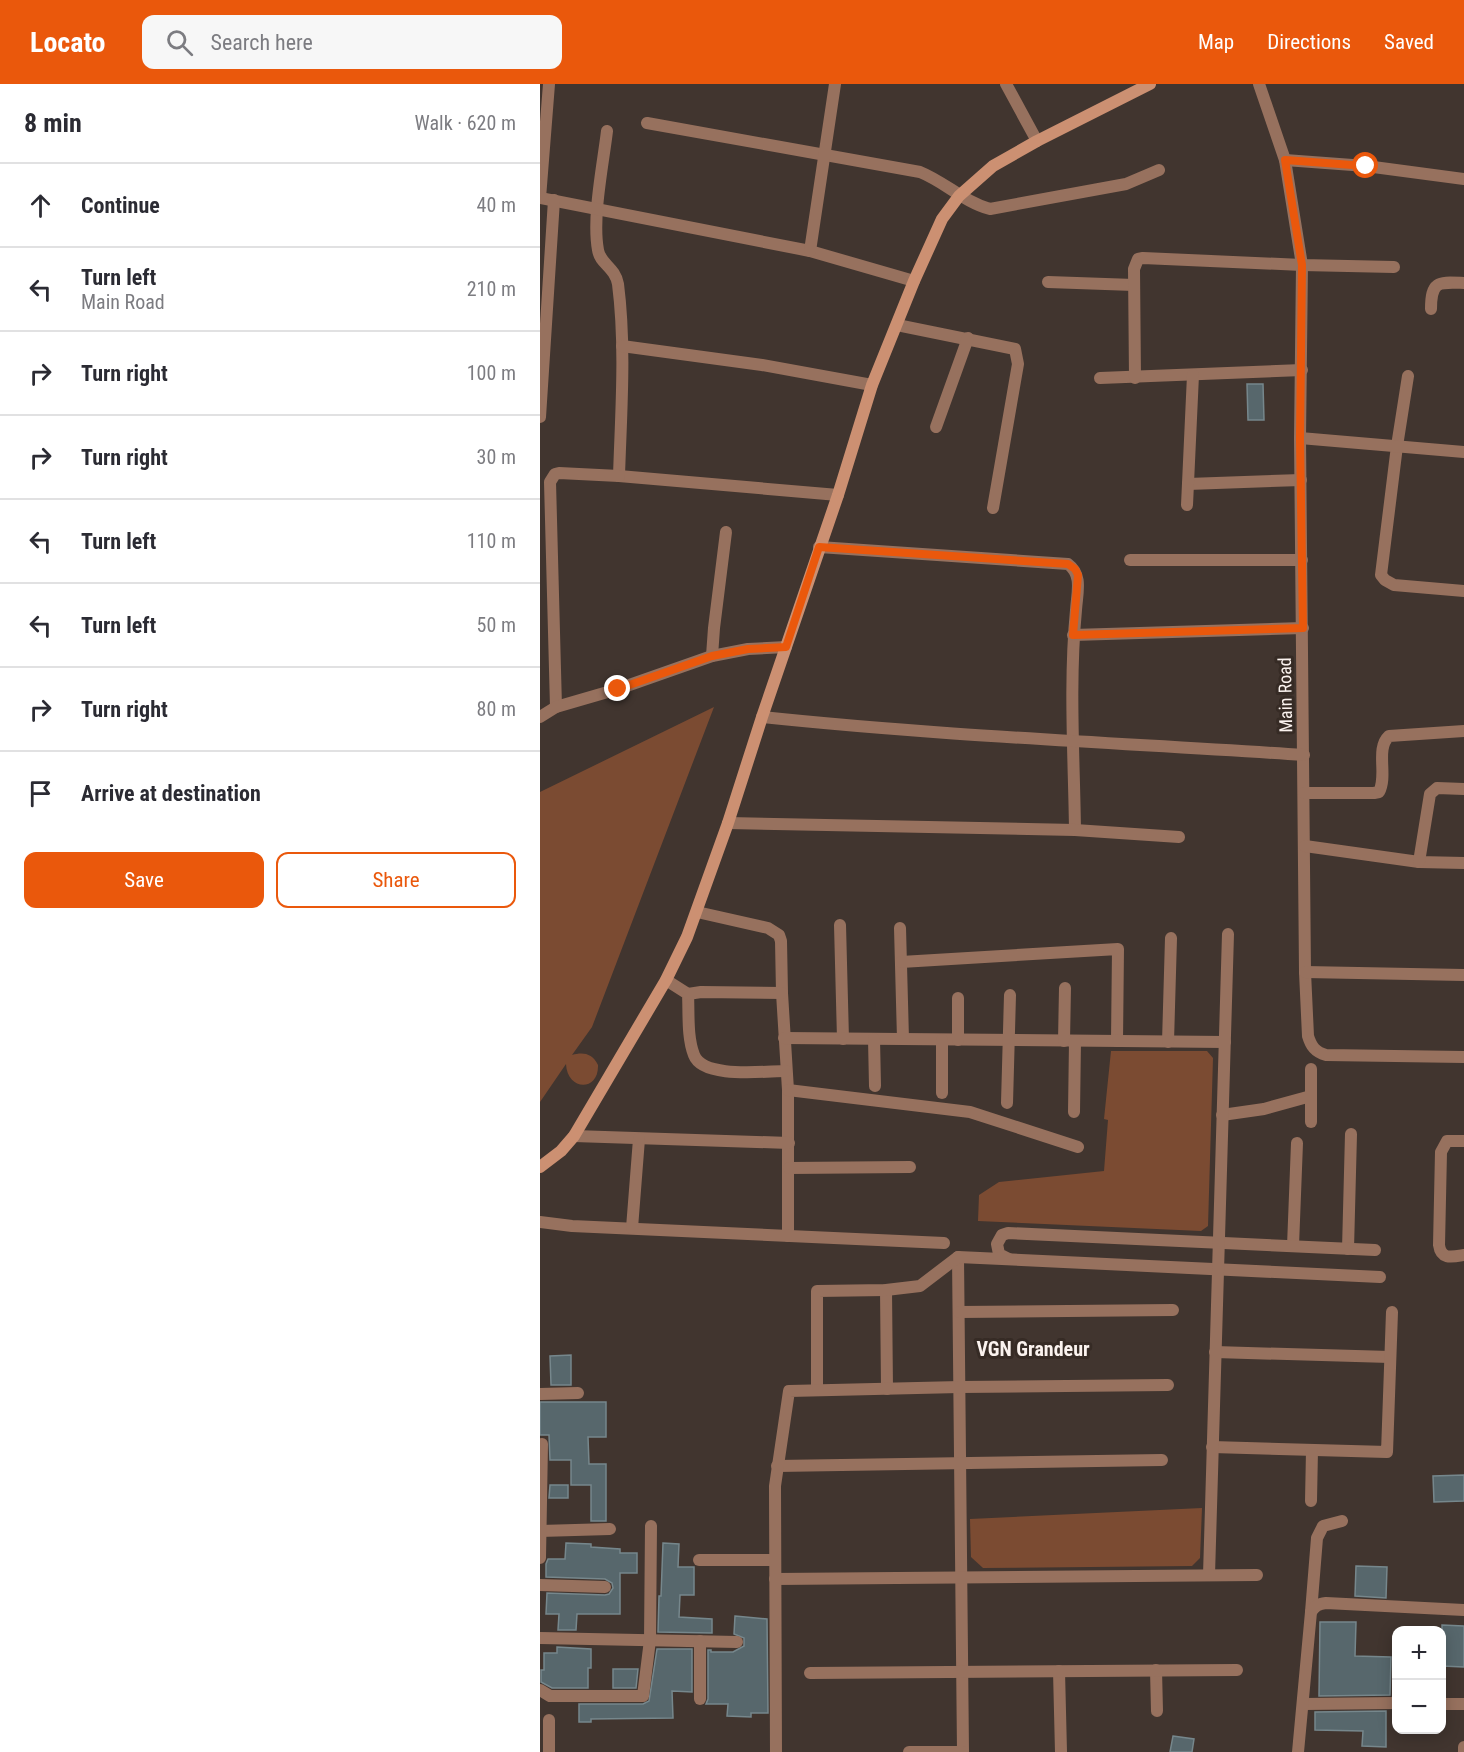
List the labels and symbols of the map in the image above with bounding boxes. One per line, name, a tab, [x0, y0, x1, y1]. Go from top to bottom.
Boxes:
route start	[1352, 152, 1378, 178]
street label: Main Road	[1274, 657, 1296, 733]
route end	[604, 675, 630, 701]
district label: VGN Grandeur	[976, 1337, 1090, 1361]

